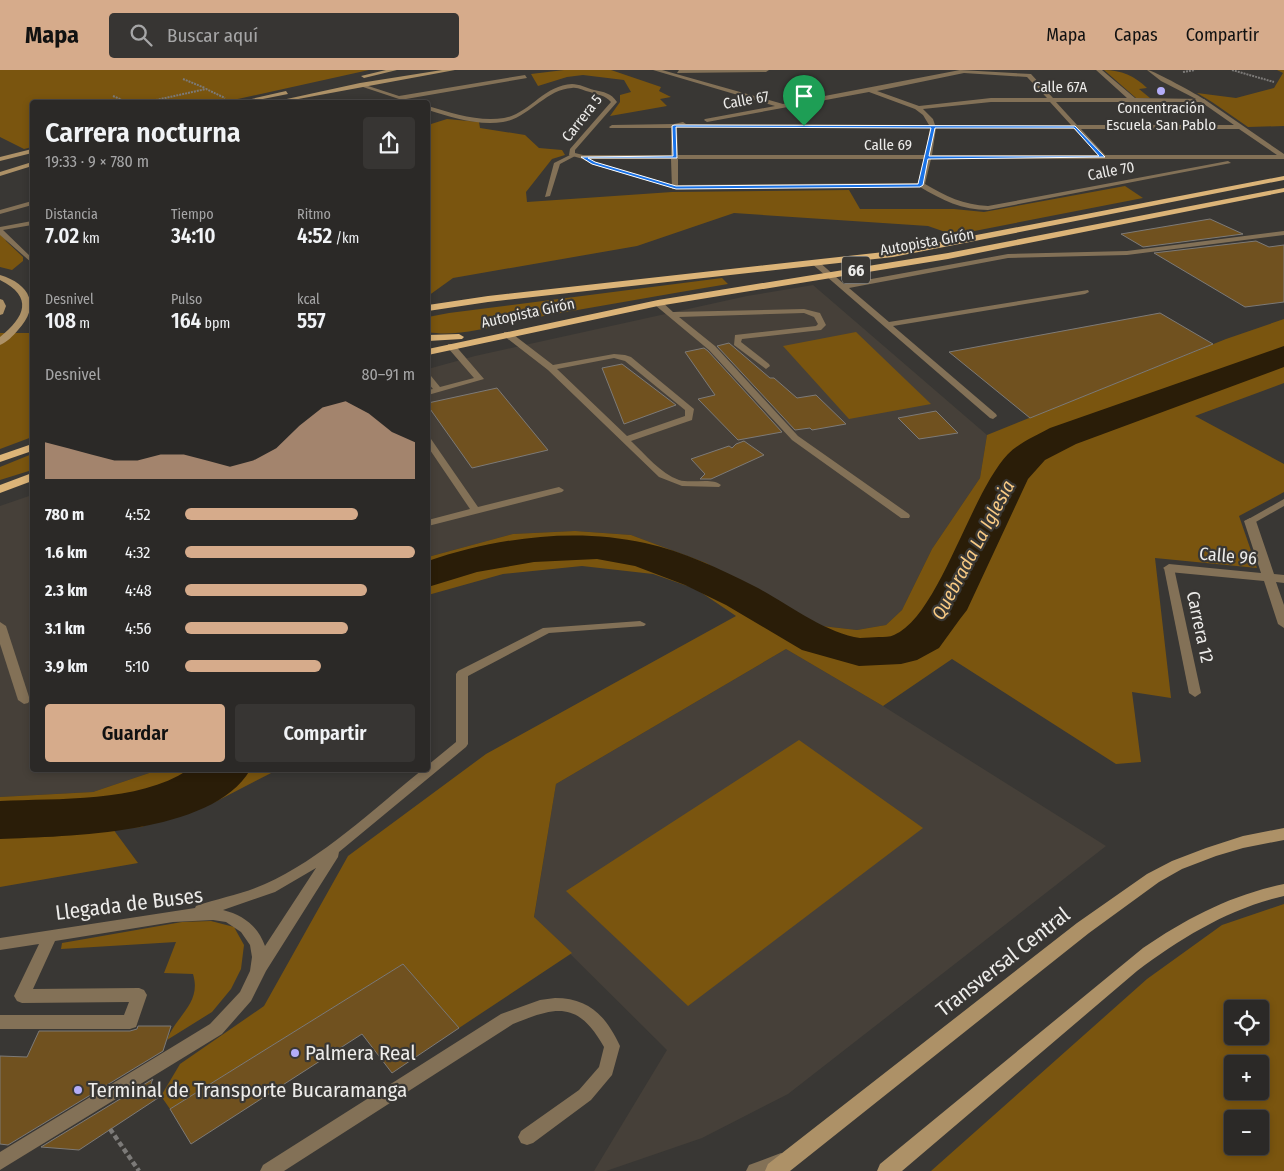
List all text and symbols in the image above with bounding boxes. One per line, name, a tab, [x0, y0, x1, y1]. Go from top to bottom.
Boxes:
search box	[109, 13, 459, 58]
text: Mapa	[25, 21, 79, 49]
icon: search	[127, 21, 155, 49]
text: Buscar aquí	[167, 24, 258, 47]
text: Mapa	[1046, 24, 1086, 46]
text: Capas	[1114, 24, 1158, 46]
text: Compartir	[1186, 24, 1259, 46]
pin	[783, 75, 825, 126]
street label: Calle 67A	[1033, 78, 1087, 96]
icon: arrive	[790, 82, 818, 110]
marker: Concentración Escuela San Pablo	[1155, 85, 1167, 97]
street label: Calle 67	[721, 87, 771, 113]
street label: Carrera 5	[558, 91, 606, 145]
place label: Concentración Escuela San Pablo	[1106, 99, 1216, 134]
text: Carrera nocturna	[45, 116, 241, 149]
button: share	[363, 117, 415, 169]
street label: Calle 69	[864, 136, 912, 154]
text: 19:33 · 9 × 780 m	[45, 152, 149, 171]
street label: Calle 70	[1086, 158, 1136, 184]
text: Distancia	[45, 206, 98, 223]
text: Tiempo	[171, 206, 214, 223]
text: Ritmo	[297, 206, 331, 223]
text: 7.02	[45, 223, 79, 249]
text: 34:10	[171, 223, 216, 249]
text: 4:52	[297, 223, 332, 249]
street label: Autopista Girón	[879, 225, 975, 259]
text: km	[79, 230, 100, 247]
text: /km	[332, 230, 359, 247]
road number: 66	[842, 256, 870, 284]
text: Desnivel	[45, 291, 94, 308]
text: Pulso	[171, 291, 202, 308]
text: kcal	[297, 291, 320, 308]
street label: Autopista Girón	[480, 294, 576, 332]
text: 108	[45, 308, 76, 334]
text: 164	[171, 308, 201, 334]
text: 557	[297, 308, 326, 334]
text: m	[76, 315, 90, 332]
text: bpm	[201, 315, 230, 332]
text: Desnivel	[45, 365, 101, 384]
text: 80–91 m	[361, 365, 415, 384]
water label: Quebrada La Iglesia	[927, 476, 1019, 624]
text: 780 m	[45, 505, 84, 524]
text: 4:52	[125, 505, 150, 524]
text: 1.6 km	[45, 543, 87, 562]
text: 4:32	[125, 543, 150, 562]
street label: Calle 96	[1198, 543, 1258, 569]
text: 2.3 km	[45, 581, 88, 600]
text: 4:48	[125, 581, 152, 600]
street label: Carrera 12	[1182, 589, 1218, 665]
text: 3.1 km	[45, 619, 85, 638]
text: 4:56	[125, 619, 151, 638]
text: 3.9 km	[45, 657, 88, 676]
text: 5:10	[125, 657, 150, 676]
button: Guardar	[45, 704, 225, 762]
button: Compartir	[235, 704, 415, 762]
street label: Llegada de Buses	[54, 882, 204, 926]
street label: Transversal Central	[931, 901, 1075, 1022]
map controls	[1224, 1000, 1269, 1155]
button: locate	[1224, 1000, 1269, 1045]
place label: Palmera Real	[305, 1040, 416, 1066]
marker: Palmera Real	[289, 1047, 301, 1059]
button: +	[1224, 1055, 1269, 1100]
place label: Terminal de Transporte Bucaramanga	[88, 1077, 407, 1103]
marker: Terminal de Transporte Bucaramanga	[72, 1084, 84, 1096]
button: −	[1224, 1110, 1269, 1155]

